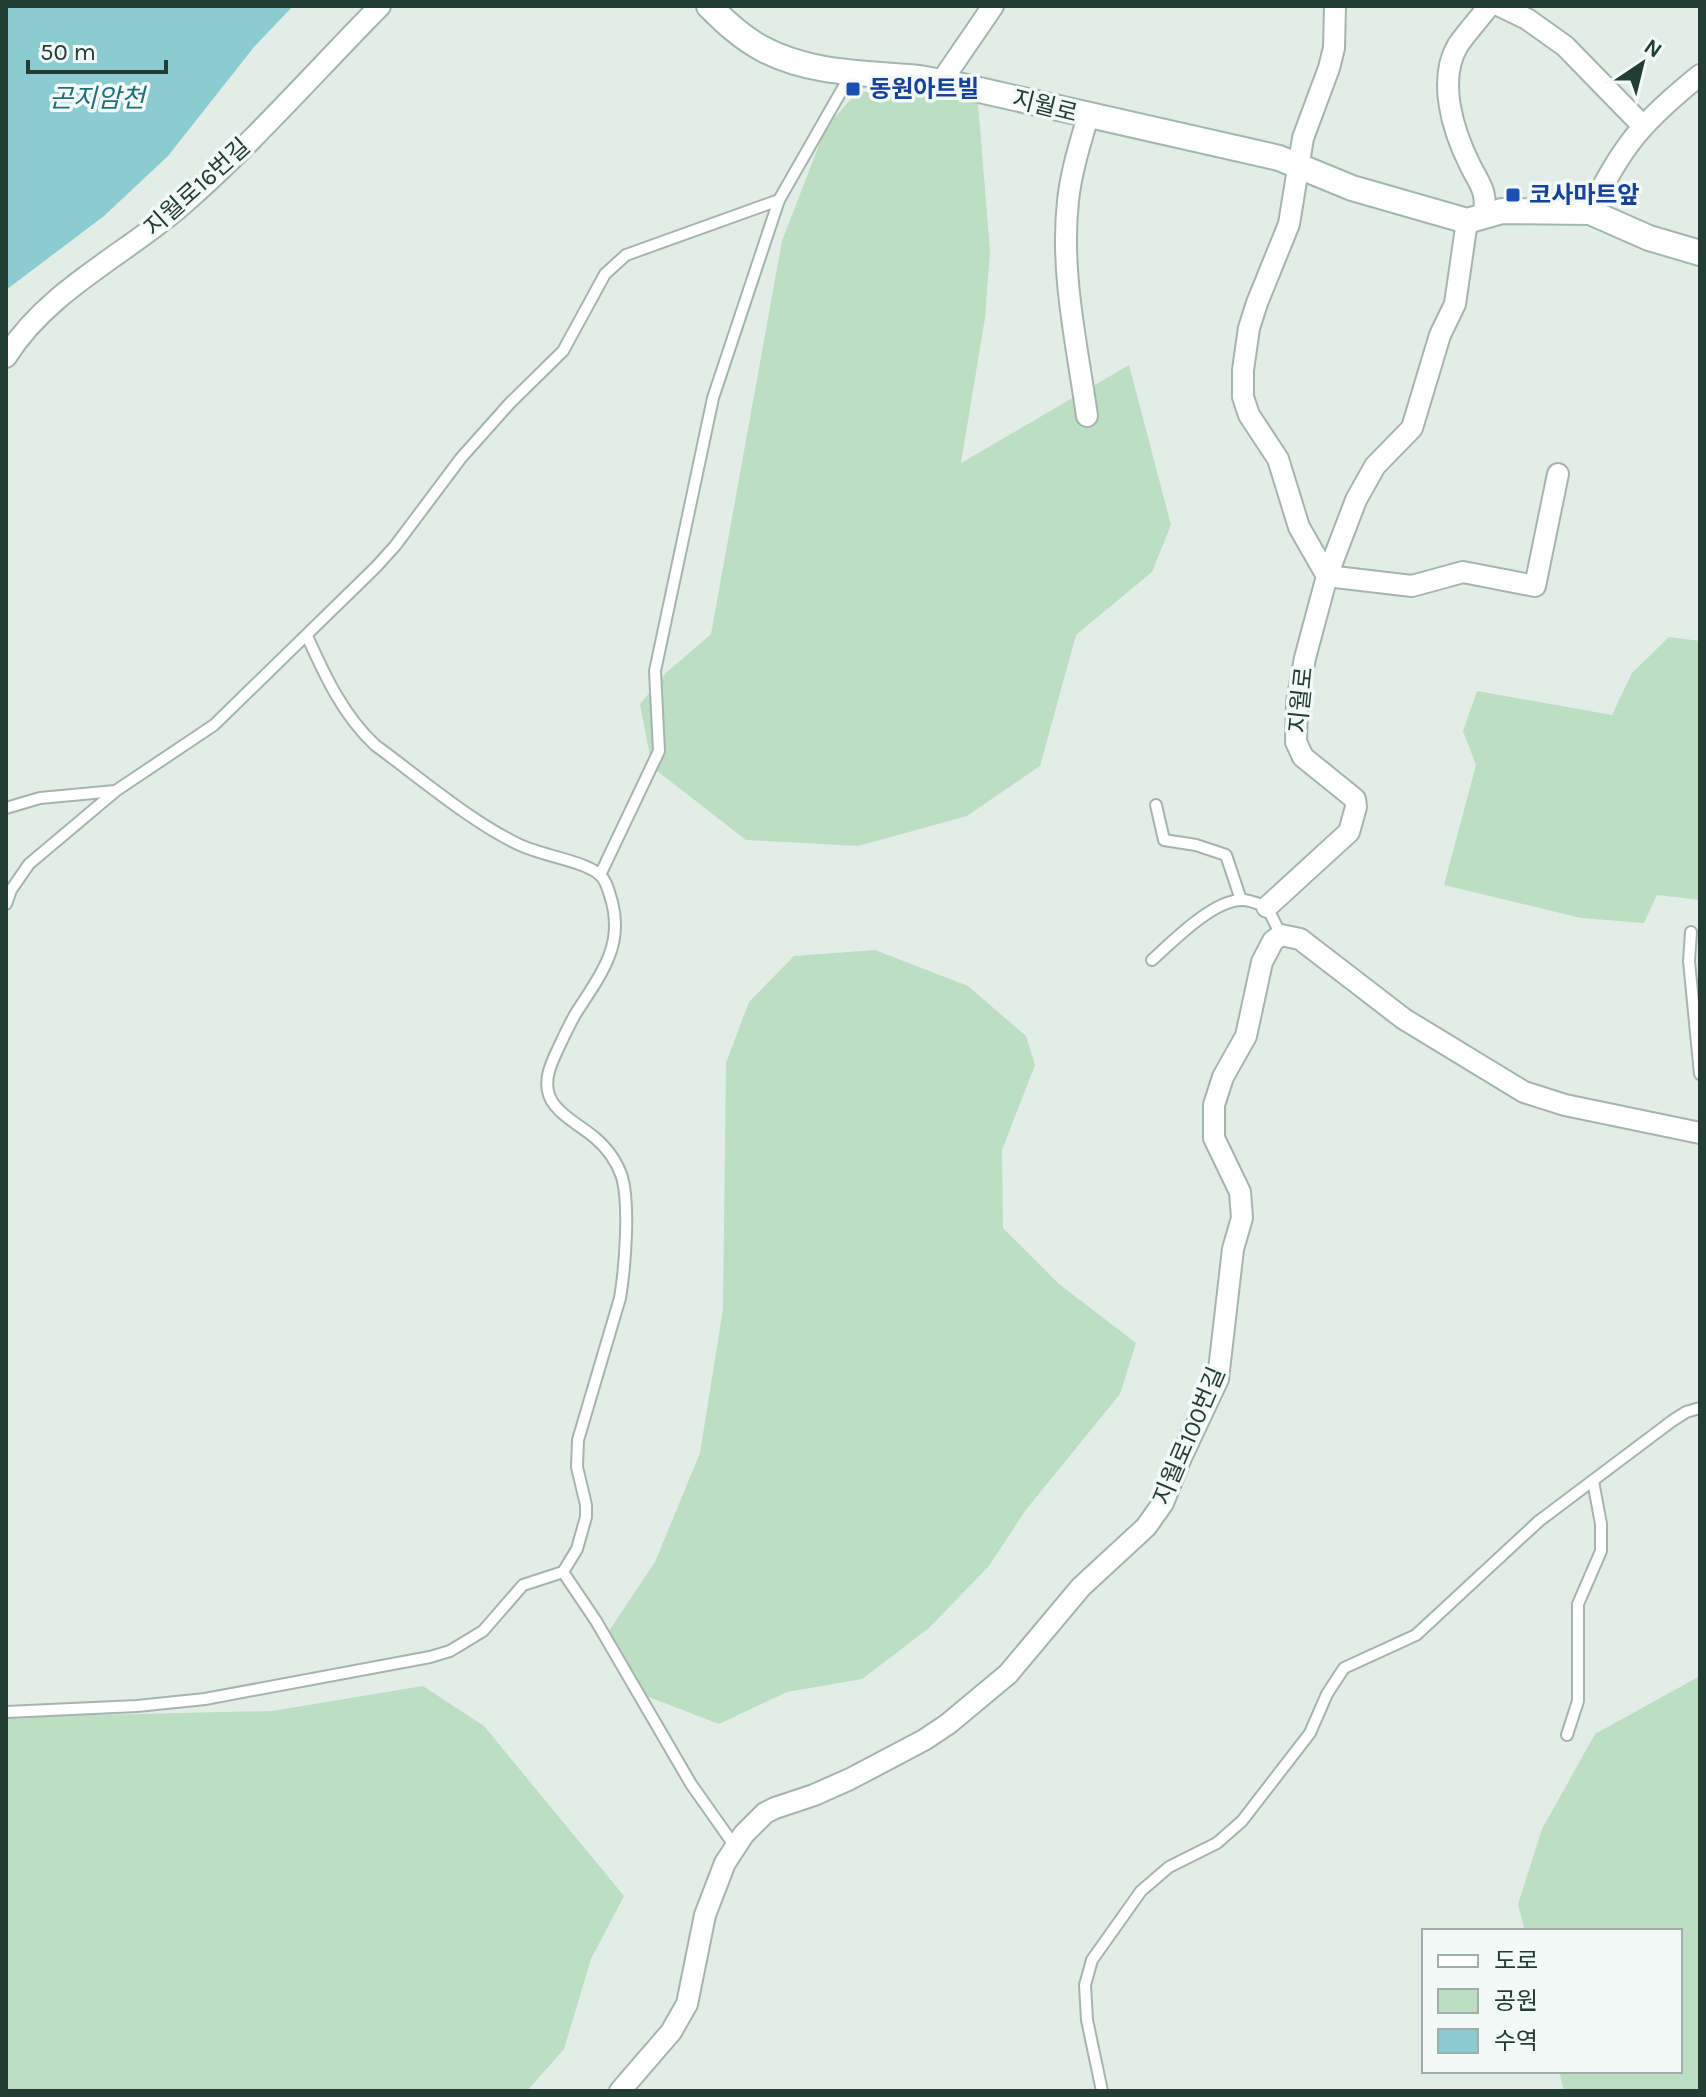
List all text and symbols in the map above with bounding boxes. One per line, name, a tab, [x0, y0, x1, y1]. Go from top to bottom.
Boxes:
scale bar	[28, 24, 166, 74]
north arrow	[1602, 24, 1682, 104]
text: N	[1639, 33, 1667, 64]
text: 50 m	[40, 38, 96, 66]
place label: 동원아트빌	[869, 75, 979, 103]
marker: 동원아트빌	[844, 80, 862, 98]
water label: 곤지암천	[49, 83, 148, 114]
street label: 지월로	[1009, 84, 1081, 128]
street label: 지월로16번길	[139, 132, 255, 242]
place label: 코사마트앞	[1529, 181, 1639, 209]
marker: 코사마트앞	[1504, 186, 1522, 204]
street label: 지월로	[1284, 666, 1318, 734]
street label: 지월로100번길	[1147, 1363, 1231, 1509]
legend	[1422, 1929, 1682, 2073]
text: 도로	[1494, 1947, 1538, 1975]
text: 공원	[1494, 1987, 1538, 2015]
text: 수역	[1494, 2027, 1538, 2055]

